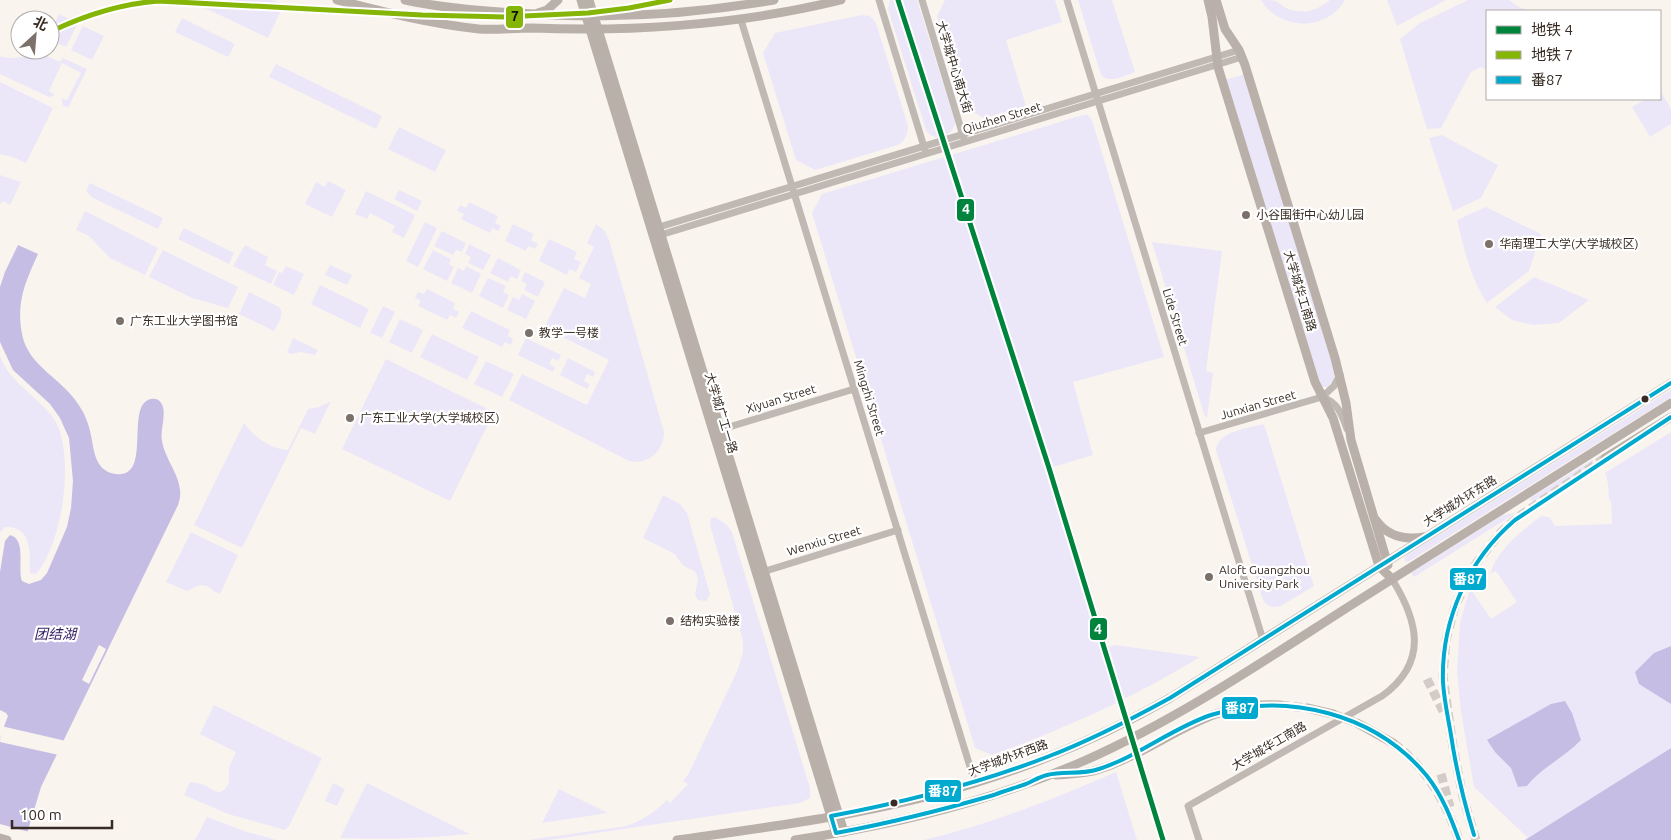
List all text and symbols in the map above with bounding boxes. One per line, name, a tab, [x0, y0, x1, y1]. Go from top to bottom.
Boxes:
line badge: 7	[505, 5, 524, 29]
text: 7	[511, 8, 519, 24]
north arrow	[10, 10, 60, 60]
legend	[1486, 10, 1661, 100]
text: 北	[31, 13, 50, 34]
street label: 大学城中心南大街	[934, 19, 975, 115]
text: 地铁 4	[1531, 21, 1573, 38]
text: 地铁 7	[1531, 46, 1573, 63]
text: 番87	[1531, 71, 1563, 88]
street label: Qiuzhen Street	[961, 99, 1043, 136]
line badge: 4	[956, 198, 975, 222]
text: 4	[962, 201, 970, 217]
place label: 小谷围街中心幼儿园	[1256, 208, 1364, 221]
marker: 小谷围街中心幼儿园	[1240, 209, 1252, 221]
place label: 华南理工大学(大学城校区)	[1499, 237, 1639, 251]
marker: 华南理工大学(大学城校区)	[1483, 238, 1495, 250]
street label: 大学城华工南路	[1282, 249, 1319, 333]
street label: Lide Street	[1161, 287, 1190, 347]
place label: 广东工业大学图书馆	[130, 314, 238, 327]
marker: 广东工业大学图书馆	[114, 315, 126, 327]
place label: 教学一号楼	[539, 326, 599, 339]
marker: 教学一号楼	[523, 327, 535, 339]
street label: Mingzhi Street	[852, 358, 887, 438]
street label: 大学城广工一路	[703, 371, 740, 455]
street label: Xiyuan Street	[744, 382, 818, 415]
street label: Junxian Street	[1219, 387, 1297, 421]
unlabelled marker	[1640, 394, 1650, 404]
place label: 广东工业大学(大学城校区)	[360, 411, 500, 425]
marker: 广东工业大学(大学城校区)	[344, 412, 356, 424]
street label: 大学城外环东路	[1421, 473, 1499, 528]
street label: Wenxiu Street	[785, 523, 863, 558]
place label: Aloft Guangzhou University Park	[1219, 563, 1310, 590]
line badge: 番87	[1449, 567, 1487, 591]
marker: Aloft Guangzhou University Park	[1203, 571, 1215, 583]
text: 番87	[1453, 571, 1483, 587]
place label: 结构实验楼	[680, 614, 740, 627]
marker: 结构实验楼	[664, 615, 676, 627]
line badge: 4	[1089, 617, 1108, 641]
text: 4	[1094, 621, 1102, 637]
water label: 团结湖	[34, 626, 78, 642]
line badge: 番87	[1221, 696, 1259, 720]
text: 番87	[1225, 700, 1255, 716]
street label: 大学城华工南路	[1229, 719, 1308, 772]
street label: 大学城外环西路	[966, 737, 1050, 778]
line badge: 番87	[924, 779, 962, 803]
text: 番87	[928, 783, 958, 799]
scale bar	[12, 798, 112, 830]
unlabelled marker	[889, 798, 899, 808]
text: 100 m	[20, 806, 62, 823]

